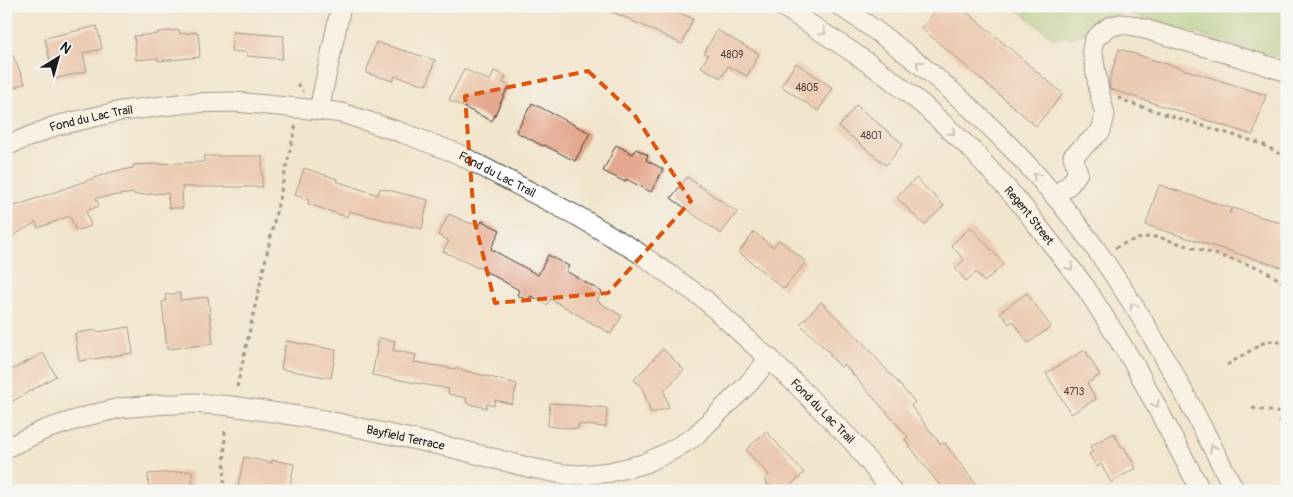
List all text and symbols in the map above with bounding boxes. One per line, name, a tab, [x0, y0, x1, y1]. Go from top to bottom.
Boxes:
one-way arrow	[818, 26, 827, 35]
north arrow	[32, 32, 82, 82]
text: N	[57, 38, 74, 58]
house number: 4809	[721, 49, 743, 61]
one-way arrow	[916, 62, 925, 70]
house number: 4805	[795, 82, 819, 94]
street label: Fond du Lac Trail	[47, 103, 134, 135]
one-way arrow	[946, 126, 955, 135]
house number: 4801	[860, 130, 882, 142]
street label: Fond du Lac Trail	[456, 149, 538, 201]
one-way arrow	[1033, 172, 1042, 181]
street label: Regent Street	[1001, 183, 1057, 248]
one-way arrow	[1064, 261, 1073, 271]
one-way arrow	[1130, 302, 1140, 311]
street label: Fond du Lac Trail	[787, 376, 858, 447]
house number: 4713	[1064, 386, 1085, 398]
one-way arrow	[1150, 399, 1160, 408]
street label: Bayfield Terrace	[365, 422, 446, 454]
one-way arrow	[1209, 444, 1219, 453]

